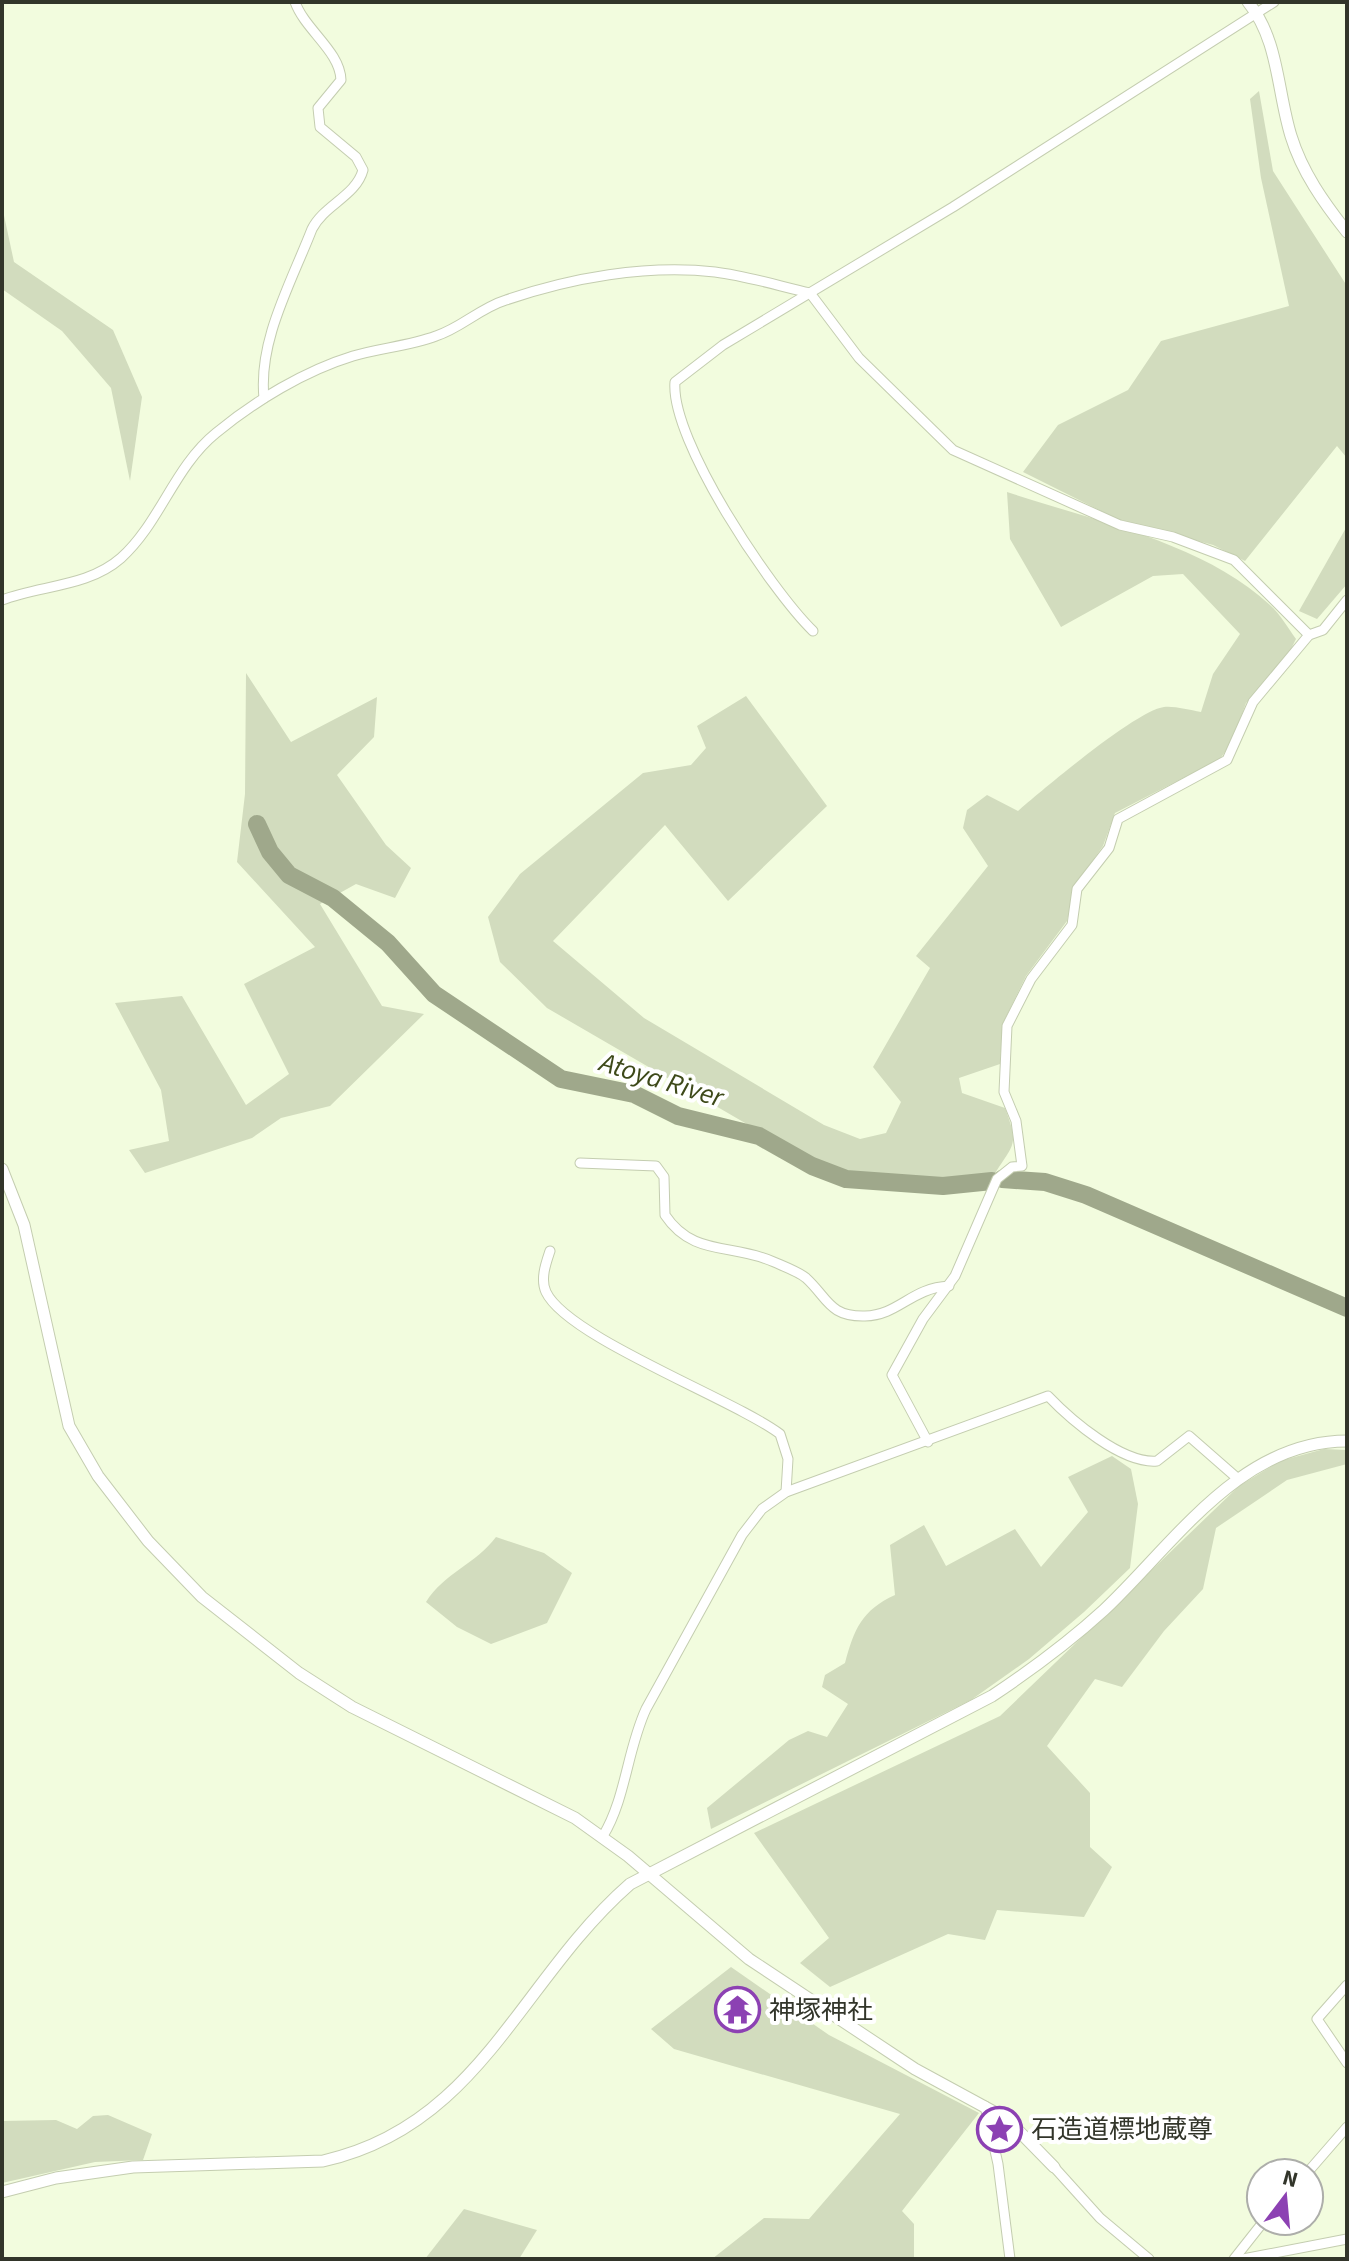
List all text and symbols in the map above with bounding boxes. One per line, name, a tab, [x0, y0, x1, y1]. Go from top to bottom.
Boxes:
water label: Atoya River	[593, 1042, 730, 1118]
temple icon: 神塚神社	[714, 1986, 762, 2034]
place label: 神塚神社	[769, 1992, 873, 2029]
place icon: 石造道標地蔵尊	[976, 2105, 1024, 2153]
place label: 石造道標地蔵尊	[1031, 2111, 1213, 2148]
north arrow	[1245, 2157, 1325, 2237]
text: N	[1279, 2161, 1302, 2196]

